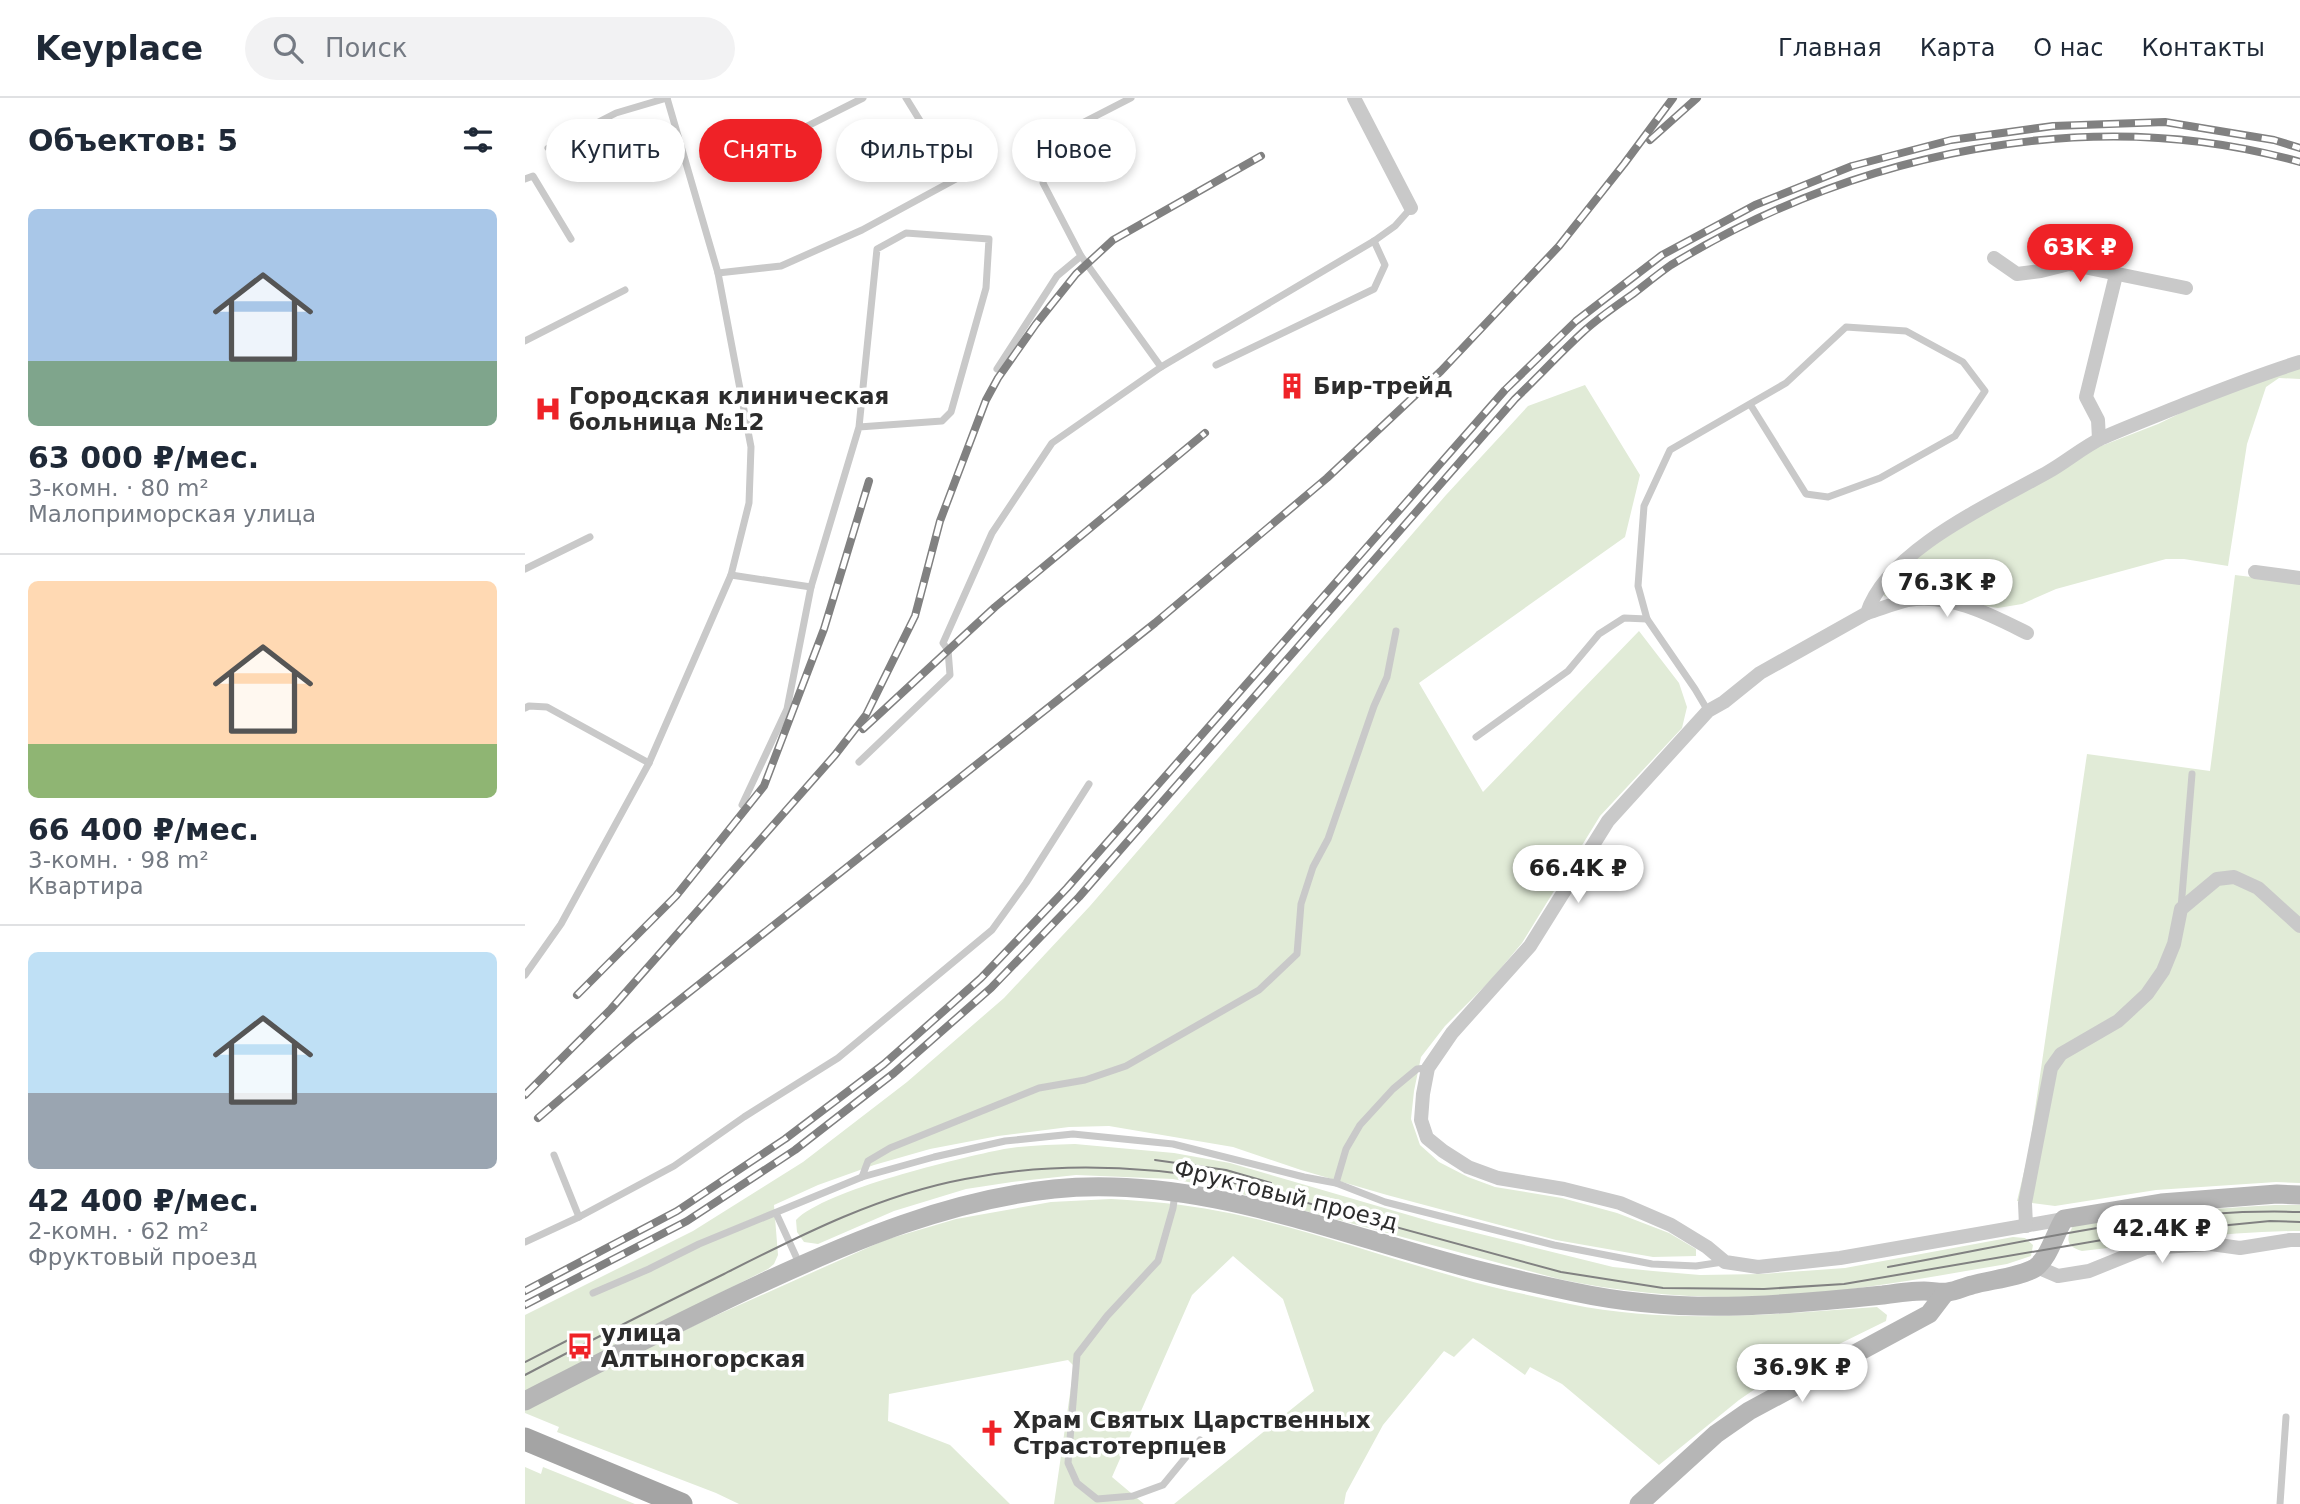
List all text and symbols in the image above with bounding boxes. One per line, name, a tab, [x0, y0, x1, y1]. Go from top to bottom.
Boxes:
search box	[245, 17, 735, 80]
text: Keyplace	[35, 29, 203, 68]
icon: search	[269, 29, 307, 67]
text: Поиск	[325, 33, 407, 63]
text: Главная	[1778, 34, 1882, 62]
text: Карта	[1920, 34, 1995, 62]
text: О нас	[2033, 34, 2103, 62]
text: Контакты	[2141, 34, 2265, 62]
chip: Купить	[546, 119, 685, 182]
chip: Снять	[699, 119, 822, 182]
chip: Фильтры	[836, 119, 998, 182]
chip: Новое	[1012, 119, 1136, 182]
icon: filters	[459, 121, 497, 159]
text: Объектов: 5	[28, 123, 238, 158]
pin: 63K ₽	[2031, 225, 2129, 284]
text: 63K ₽	[2043, 234, 2117, 260]
icon: home	[200, 254, 326, 380]
building icon: Бир-трейд	[1277, 371, 1307, 401]
place label: Бир-трейд	[1313, 373, 1453, 399]
place label: Городская клиническая больница №12	[569, 383, 889, 435]
hospital icon: Городская клиническая больница №12	[533, 394, 563, 424]
text: 63 000 ₽/мес.	[28, 440, 259, 475]
text: 3-комн. · 80 m²	[28, 475, 209, 501]
text: Малоприморская улица	[28, 501, 316, 527]
pin: 76.3K ₽	[1882, 560, 2012, 619]
text: 76.3K ₽	[1898, 569, 1996, 595]
icon: home	[200, 626, 326, 752]
text: 66 400 ₽/мес.	[28, 812, 259, 847]
pin: 66.4K ₽	[1513, 846, 1643, 905]
text: 3-комн. · 98 m²	[28, 847, 209, 873]
text: 66.4K ₽	[1529, 855, 1627, 881]
text: Квартира	[28, 873, 144, 899]
icon: home	[200, 997, 326, 1123]
street label: Фруктовый проезд	[1172, 1155, 1400, 1235]
text: 42 400 ₽/мес.	[28, 1183, 259, 1218]
pin: 42.4K ₽	[2097, 1206, 2227, 1265]
text: 42.4K ₽	[2113, 1215, 2211, 1241]
text: 2-комн. · 62 m²	[28, 1218, 209, 1244]
text: Фруктовый проезд	[28, 1244, 257, 1270]
place label: улица Алтыногорская	[601, 1320, 805, 1372]
bus stop icon: улица Алтыногорская	[565, 1331, 595, 1361]
pin: 36.9K ₽	[1737, 1344, 1867, 1404]
text: 36.9K ₽	[1753, 1354, 1851, 1380]
place label: Храм Святых Царственных Страстотерпцев	[1013, 1407, 1371, 1459]
church icon: Храм Святых Царственных Страстотерпцев	[977, 1418, 1007, 1448]

